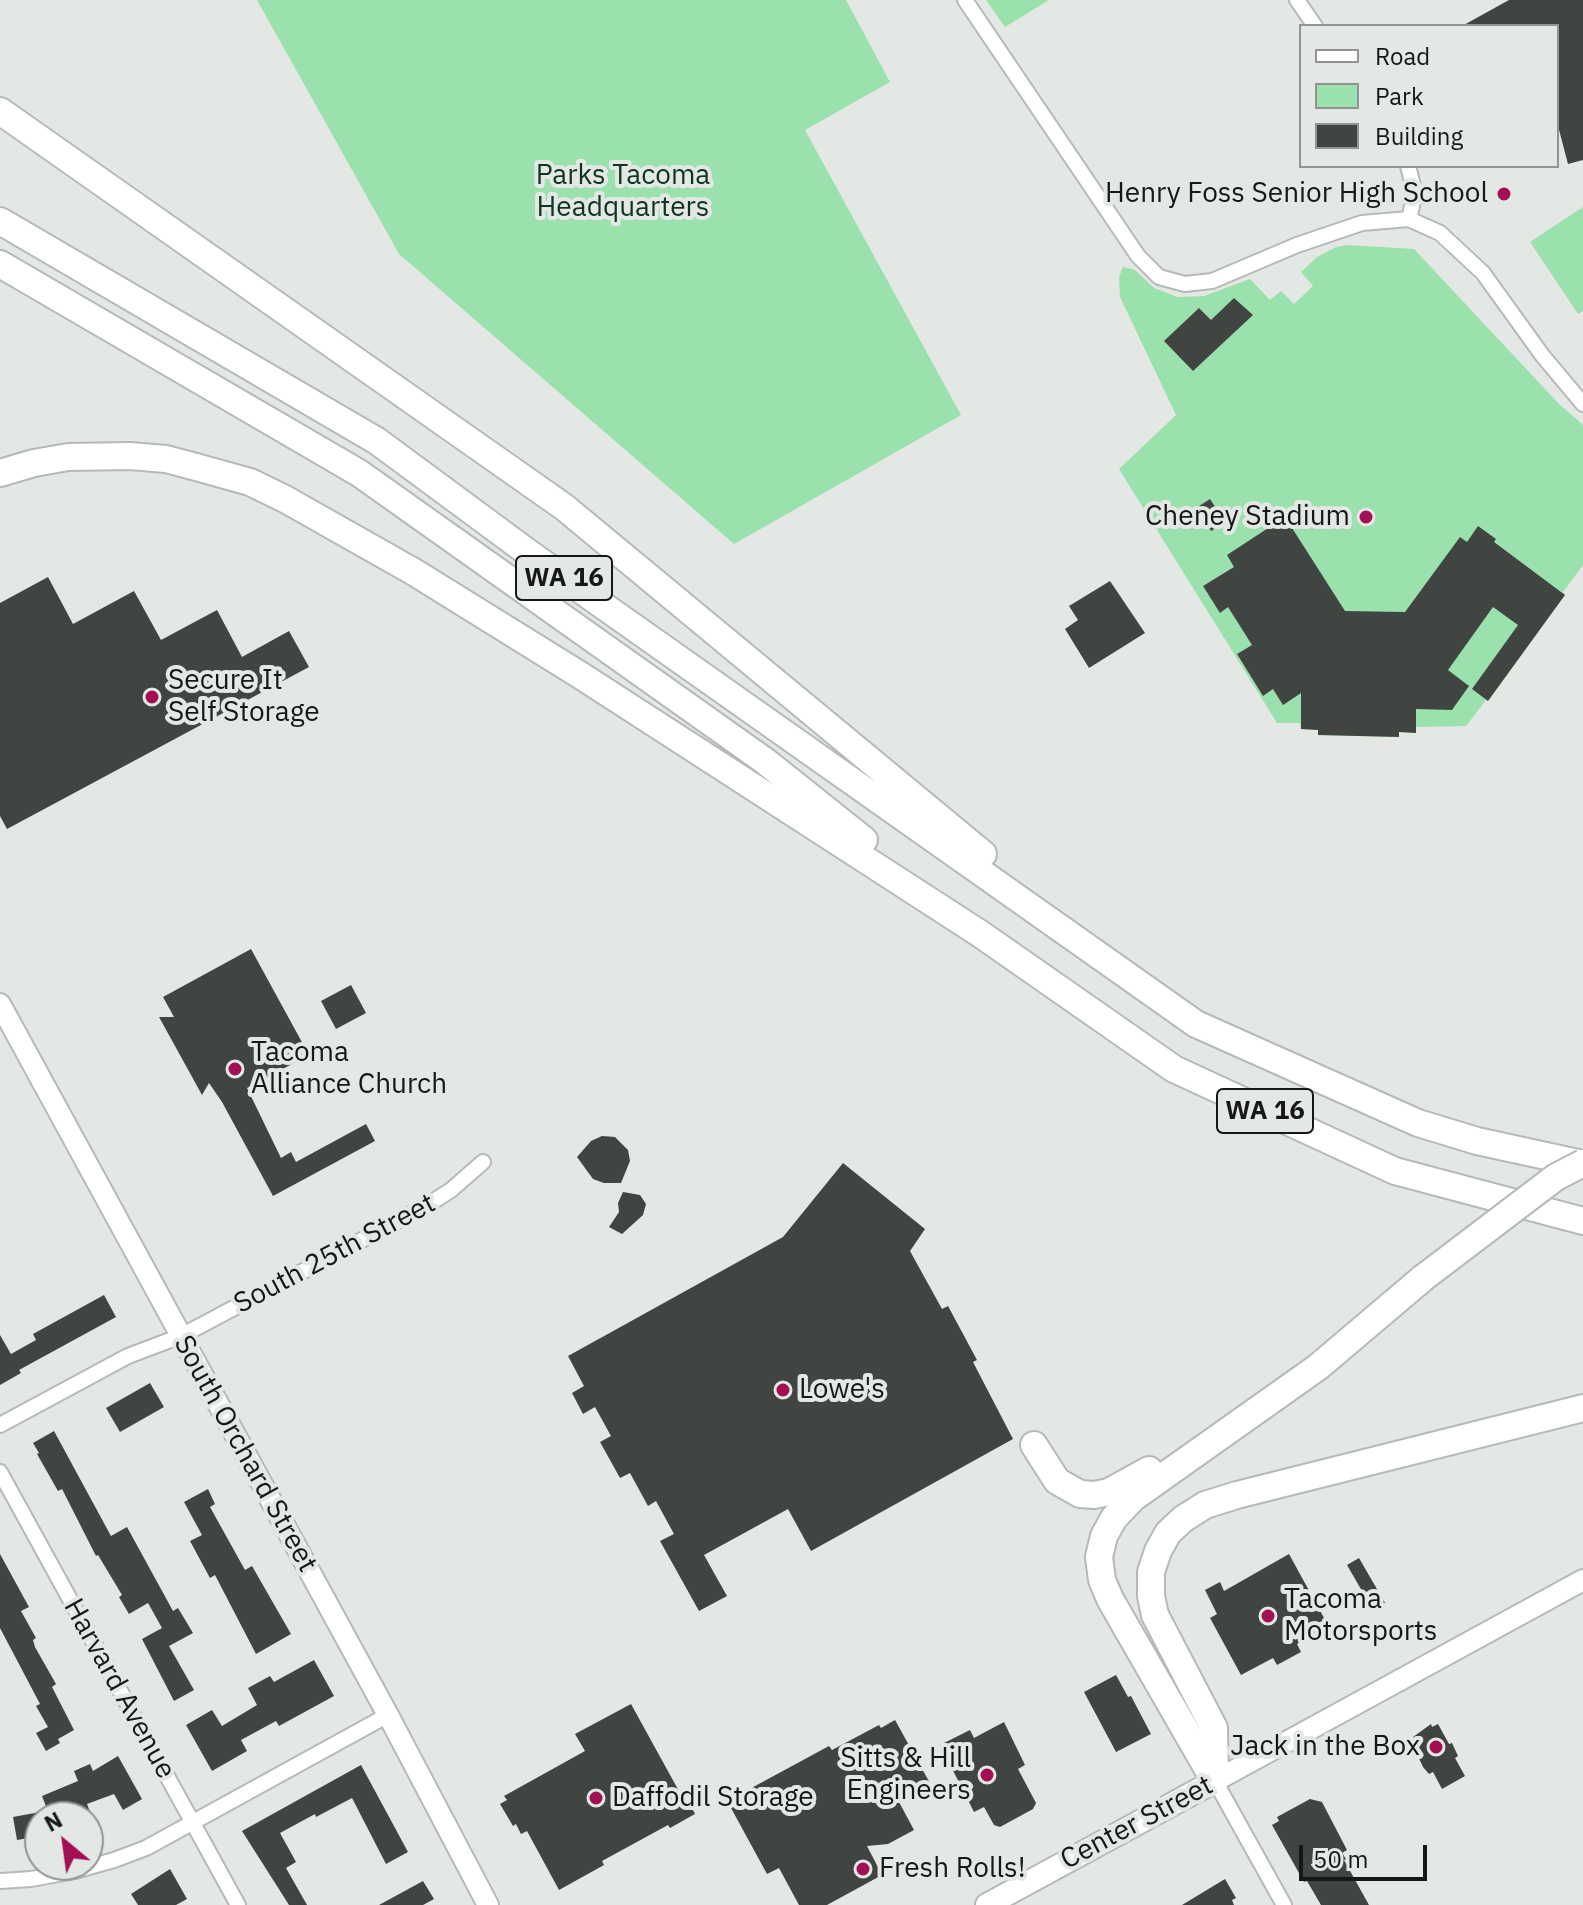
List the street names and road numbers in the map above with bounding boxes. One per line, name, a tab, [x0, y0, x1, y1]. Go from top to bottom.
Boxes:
road number: WA 16	[516, 556, 612, 600]
road number: WA 16	[1217, 1089, 1313, 1133]
street label: South 25th Street	[229, 1187, 441, 1321]
street label: South Orchard Street	[166, 1330, 324, 1578]
street label: Harvard Avenue	[56, 1593, 182, 1785]
street label: Center Street	[1055, 1769, 1219, 1877]

